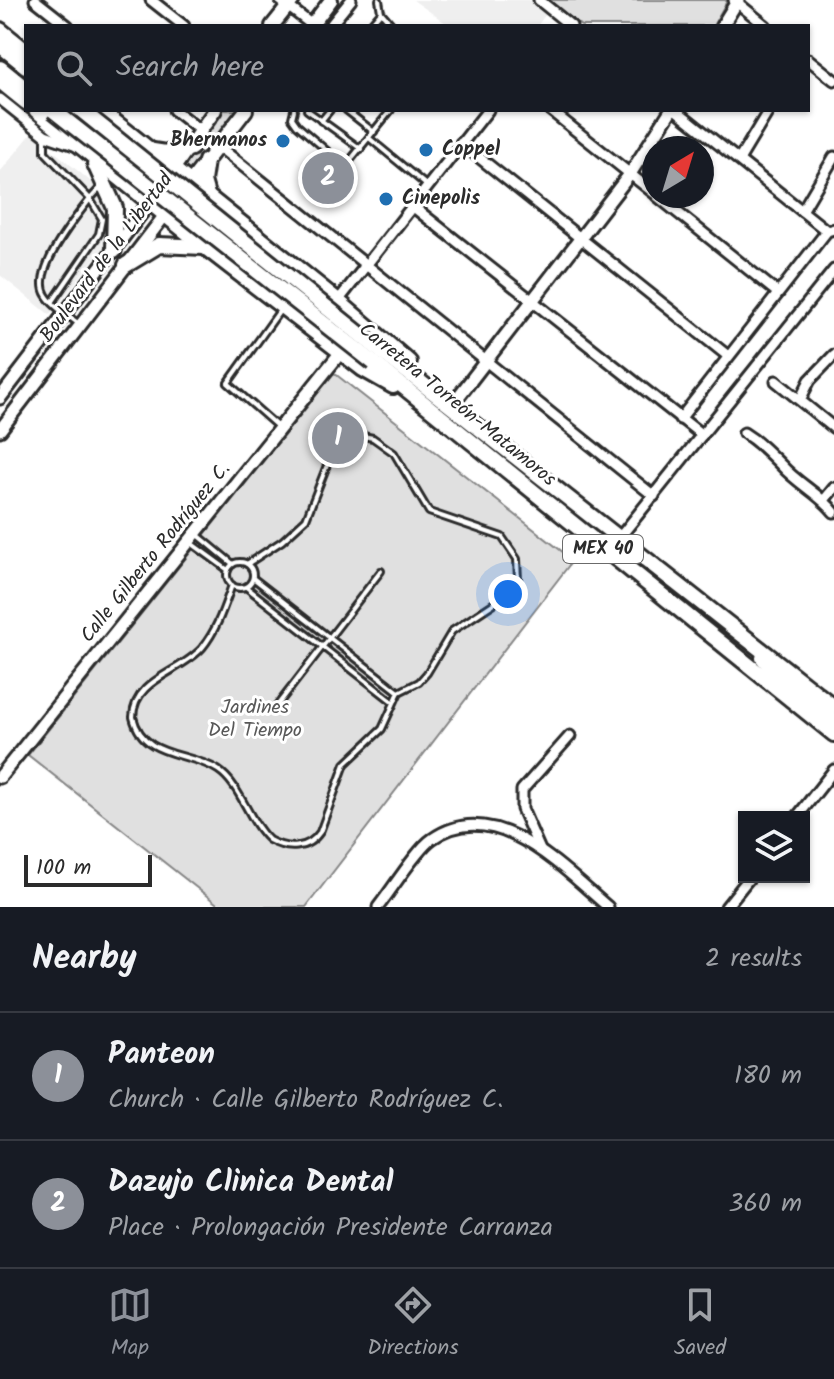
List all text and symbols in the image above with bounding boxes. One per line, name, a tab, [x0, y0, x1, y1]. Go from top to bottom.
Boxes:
search box	[24, 24, 810, 112]
text: Search here	[116, 44, 264, 92]
icon: search	[52, 46, 96, 90]
place label: Bhermanos	[170, 125, 268, 157]
marker: Bhermanos	[274, 132, 292, 150]
place label: Coppel	[442, 134, 501, 166]
north arrow	[642, 136, 714, 208]
marker: Coppel	[417, 141, 435, 159]
pin: 2	[302, 148, 354, 208]
street label: Boulevard de la Libertad	[32, 165, 182, 350]
place label: Cinepolis	[402, 183, 481, 215]
marker: Cinepolis	[377, 190, 395, 208]
street label: Carretera Torreón-Matamoros	[351, 315, 563, 495]
pin: 1	[312, 408, 364, 468]
street label: Calle Gilberto Rodríguez C.	[73, 456, 239, 650]
road number: MEX 40	[563, 535, 643, 563]
your location	[488, 574, 528, 614]
park label: Jardines Del Tiempo	[208, 692, 302, 747]
map controls	[738, 811, 810, 883]
button: layers	[738, 811, 810, 883]
scale bar	[24, 851, 152, 887]
text: 100 m	[36, 851, 91, 886]
text: Nearby	[32, 932, 137, 986]
text: 2 results	[705, 938, 802, 980]
text: Panteon	[108, 1031, 215, 1079]
text: 1	[54, 1055, 62, 1097]
text: 180 m	[734, 1055, 802, 1097]
text: Church · Calle Gilberto Rodríguez C.	[108, 1079, 503, 1121]
text: Dazujo Clinica Dental	[108, 1159, 394, 1207]
text: 2	[50, 1183, 66, 1225]
text: 360 m	[729, 1183, 802, 1225]
text: Place · Prolongación Presidente Carranza	[108, 1207, 553, 1249]
tab: Map	[108, 1283, 152, 1366]
tab: Directions	[367, 1283, 459, 1366]
tab: Saved	[674, 1283, 726, 1366]

